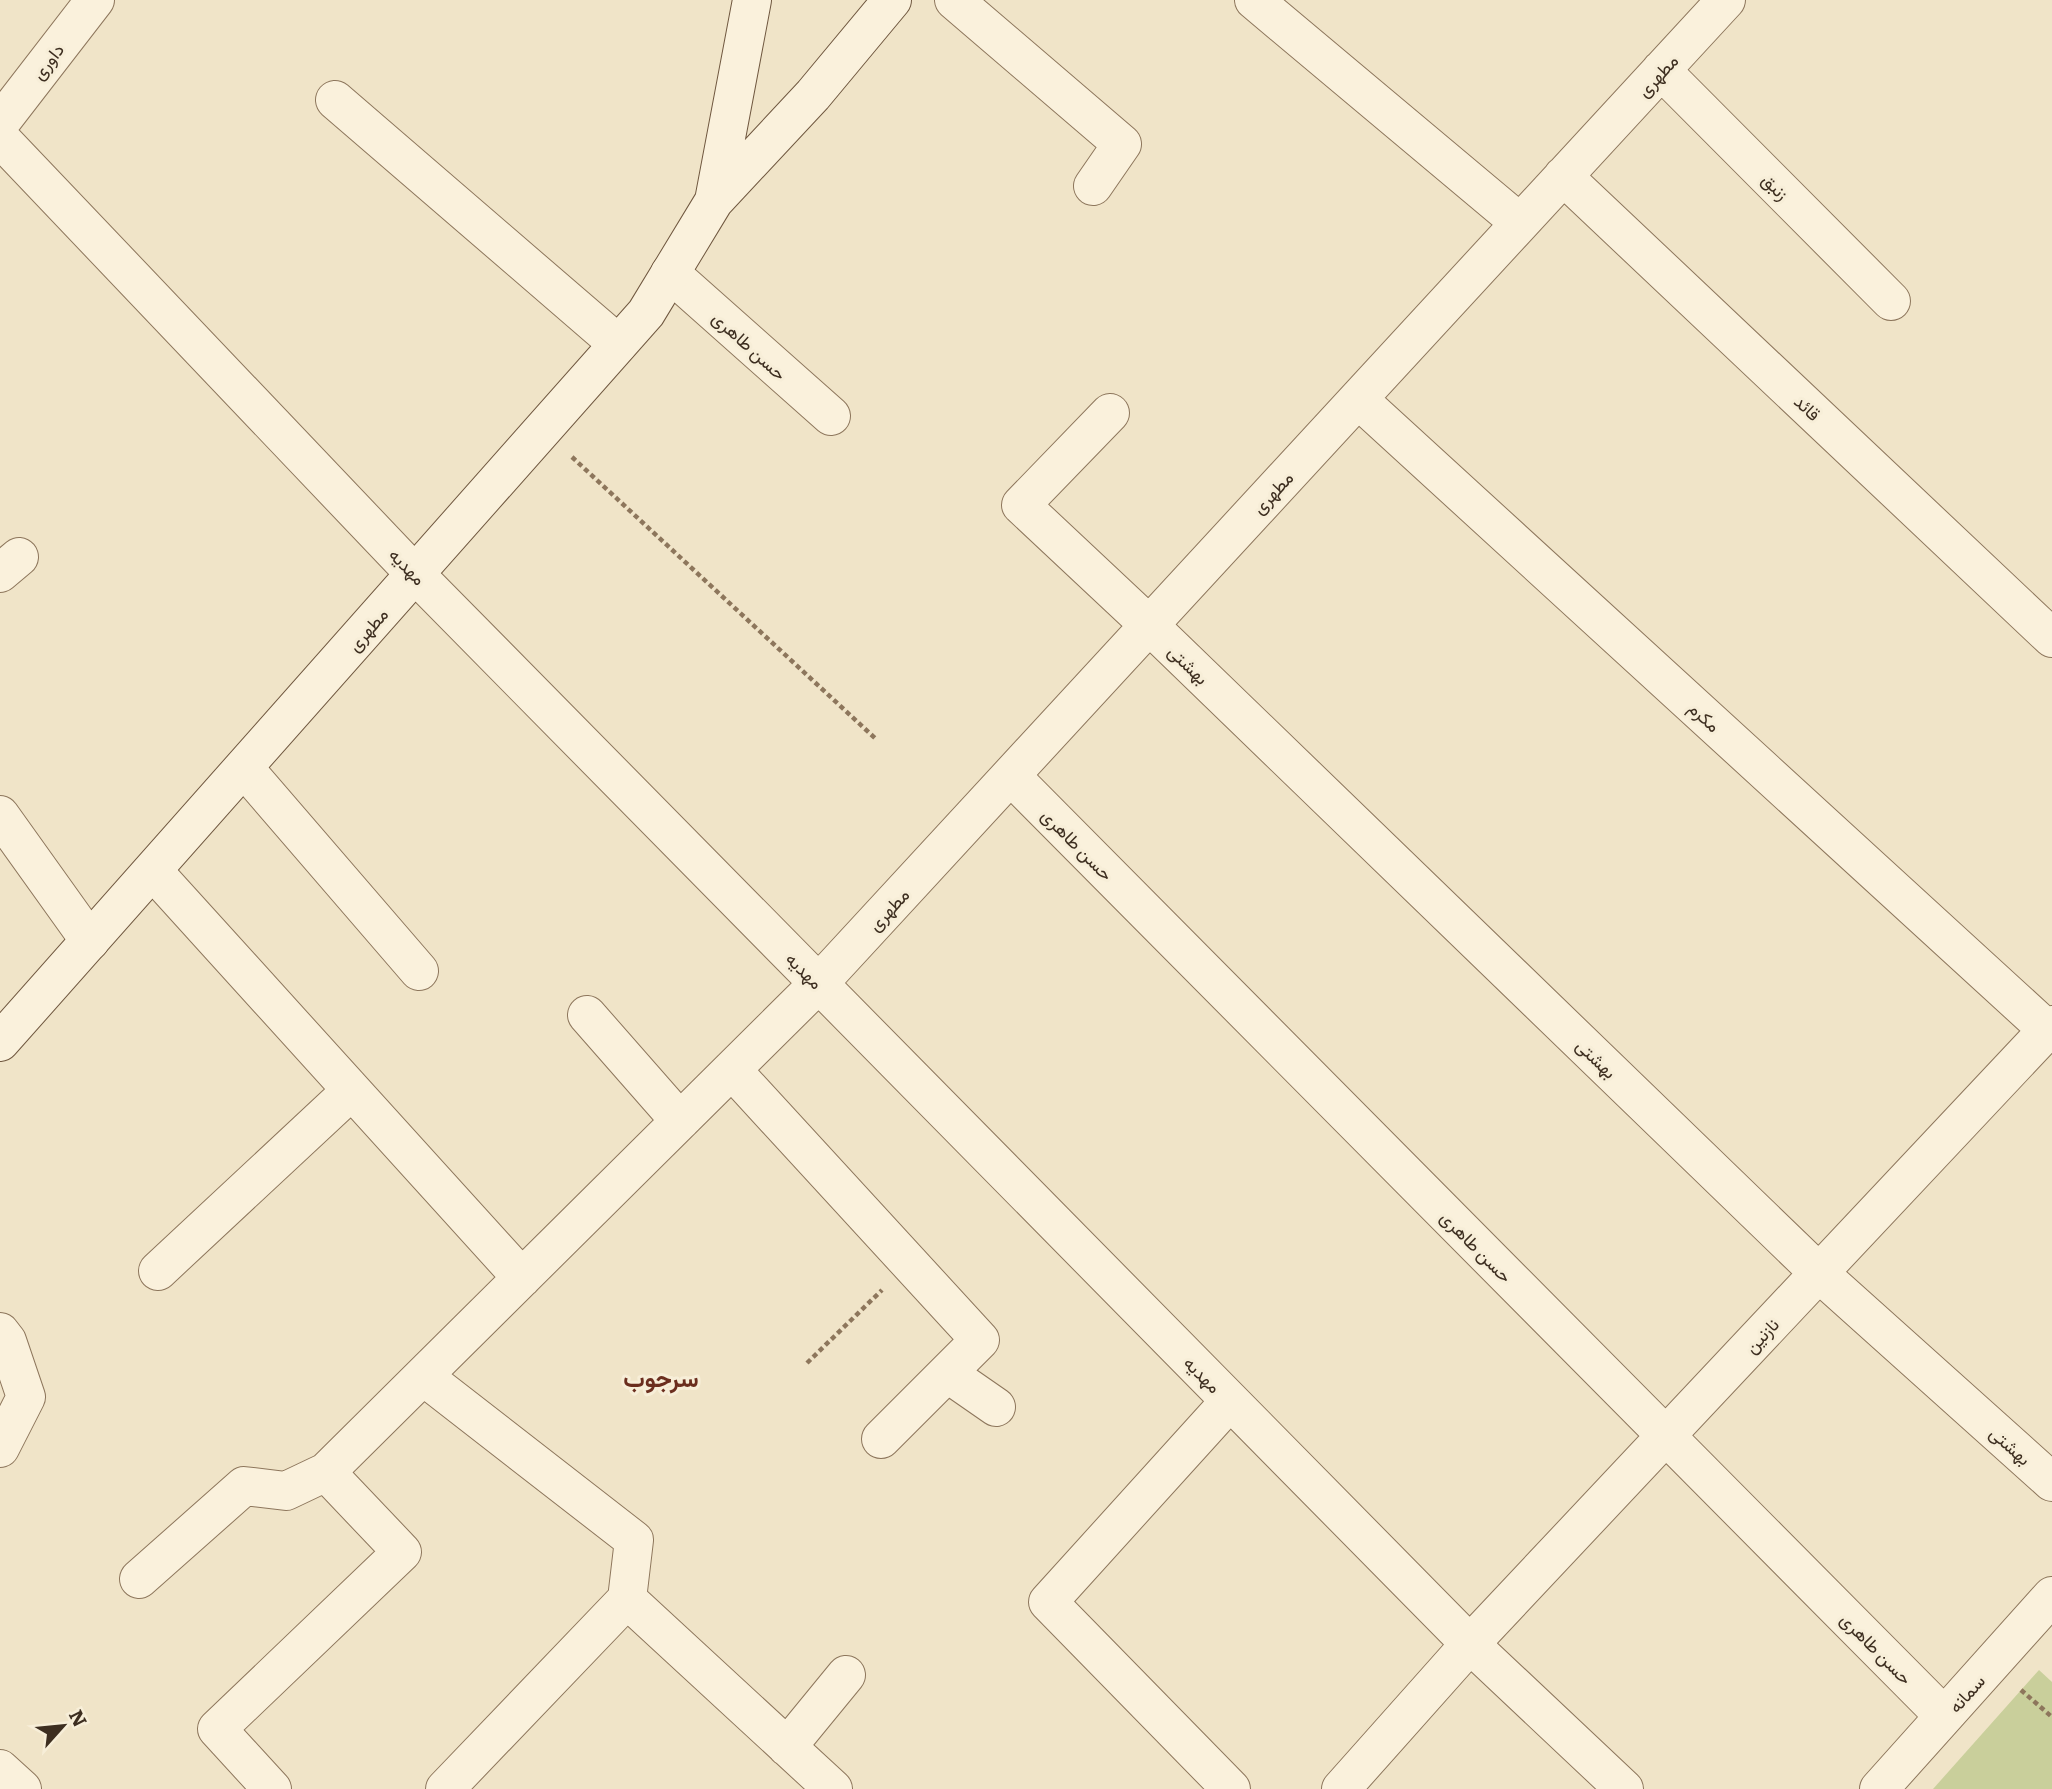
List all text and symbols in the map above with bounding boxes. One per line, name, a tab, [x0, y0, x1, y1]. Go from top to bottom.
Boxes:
street label: داوری	[24, 37, 70, 85]
street label: مطهری	[1630, 47, 1684, 103]
street label: زنبق	[1756, 166, 1796, 206]
street label: حسن طاهری	[707, 304, 793, 386]
street label: قائد	[1789, 388, 1827, 426]
street label: مطهری	[1245, 464, 1299, 520]
street label: مهدیه	[383, 541, 433, 591]
street label: مطهری	[340, 601, 394, 657]
street label: بهشتی	[1162, 638, 1216, 690]
street label: مکرم	[1683, 694, 1727, 738]
street label: حسن طاهری	[1036, 802, 1120, 886]
street label: مطهری	[861, 881, 915, 937]
street label: مهدیه	[780, 945, 830, 995]
street label: بهشتی	[1570, 1032, 1624, 1084]
street label: حسن طاهری	[1435, 1204, 1519, 1288]
street label: نازنین	[1737, 1311, 1785, 1359]
street label: مهدیه	[1178, 1349, 1228, 1399]
district label: سرجوب	[623, 1359, 699, 1394]
street label: بهشتی	[1984, 1419, 2038, 1471]
street label: حسن طاهری	[1835, 1606, 1919, 1690]
street label: سمانه	[1941, 1668, 1991, 1718]
north arrow	[28, 1691, 98, 1761]
text: N	[63, 1704, 95, 1731]

